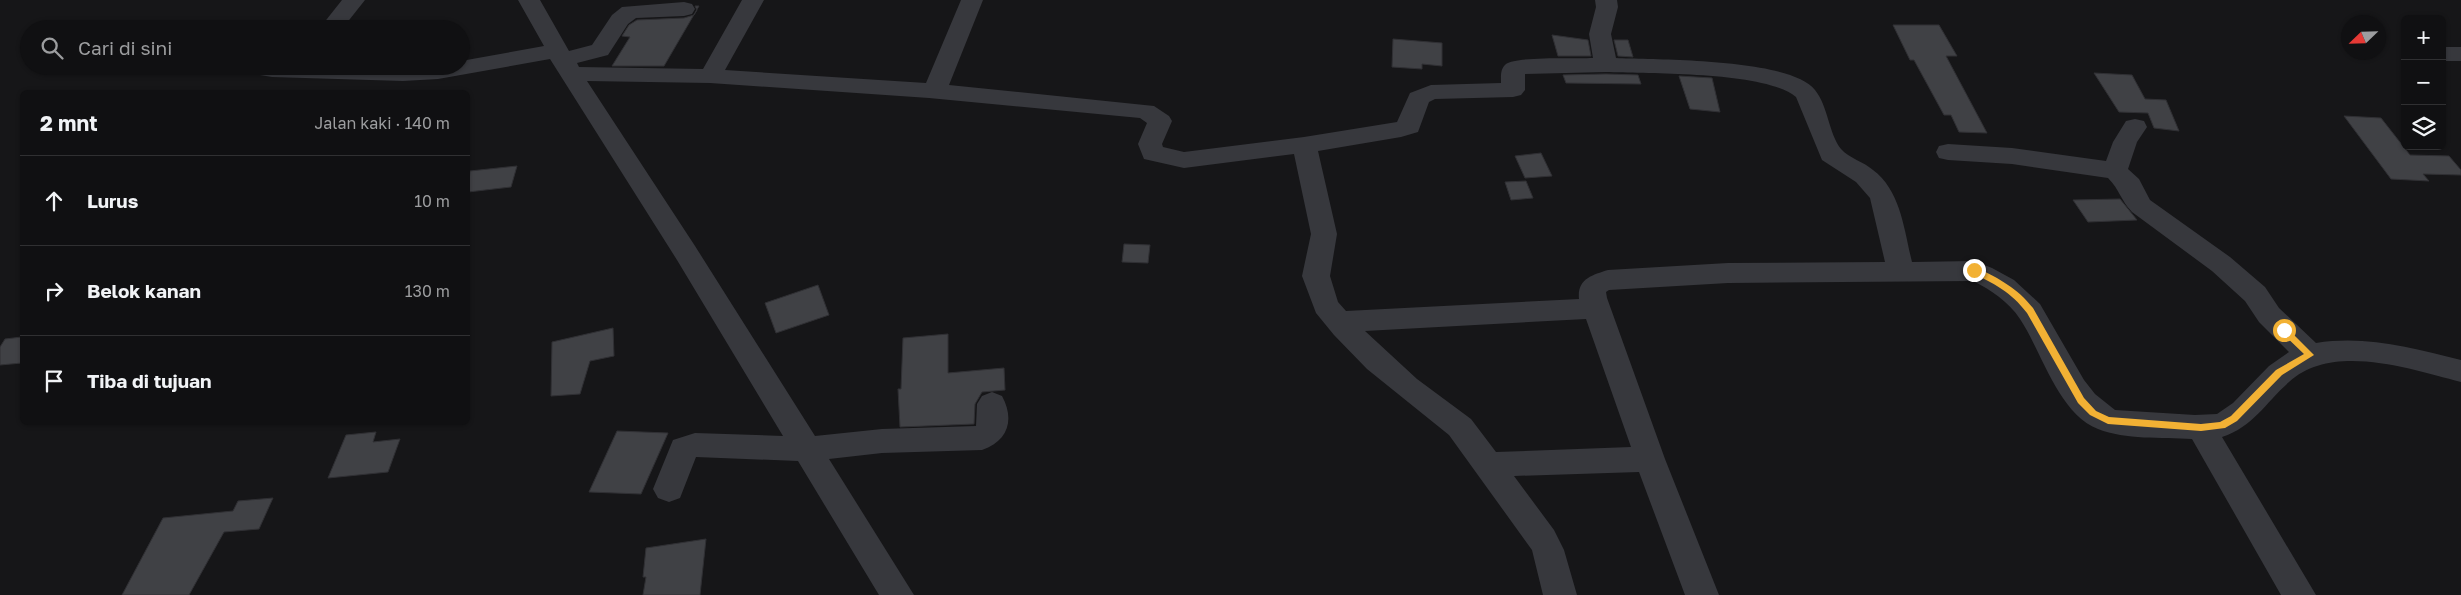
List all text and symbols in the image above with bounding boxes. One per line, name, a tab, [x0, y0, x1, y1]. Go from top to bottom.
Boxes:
north arrow	[2341, 15, 2386, 60]
map controls	[2401, 15, 2446, 150]
button: +	[2401, 15, 2446, 60]
search box	[20, 20, 470, 75]
icon: search	[38, 34, 66, 62]
text: Cari di sini	[78, 36, 172, 59]
button: −	[2401, 60, 2446, 105]
button: layers	[2401, 105, 2446, 150]
text: 2 mnt	[40, 110, 98, 136]
text: Jalan kaki · 140 m	[314, 113, 450, 133]
icon: ahead	[40, 187, 68, 215]
text: Lurus	[87, 189, 138, 212]
text: 10 m	[414, 191, 450, 211]
route end	[1963, 259, 1986, 282]
icon: right	[40, 277, 68, 305]
text: Belok kanan	[87, 279, 201, 302]
text: 130 m	[405, 281, 450, 301]
route start	[2273, 319, 2296, 342]
icon: arrive	[40, 367, 68, 395]
text: Tiba di tujuan	[87, 369, 212, 392]

